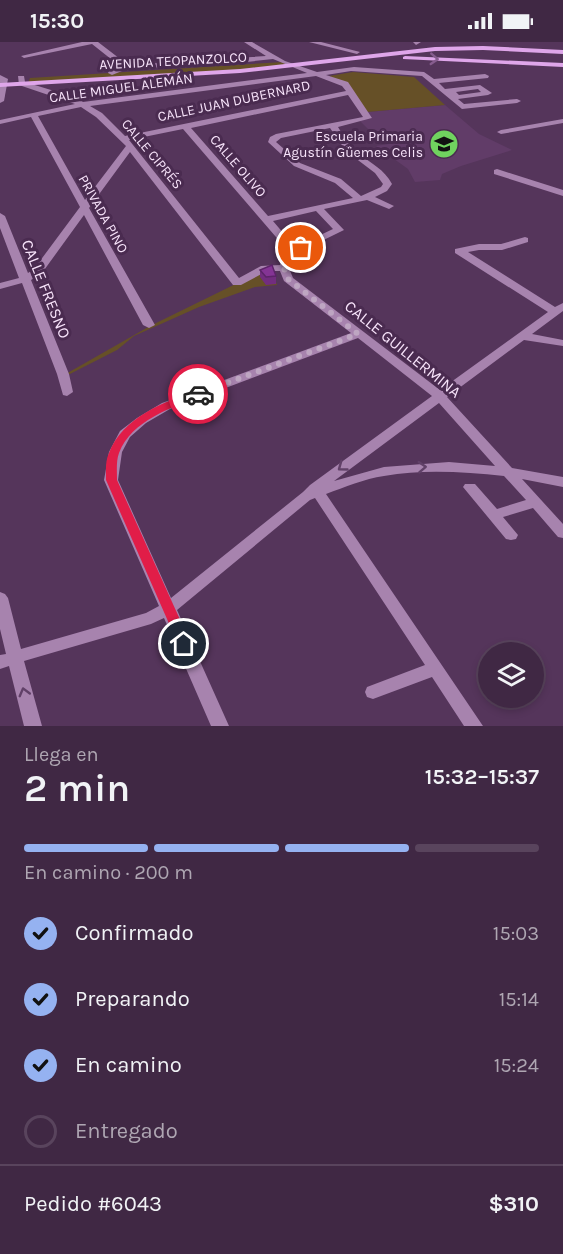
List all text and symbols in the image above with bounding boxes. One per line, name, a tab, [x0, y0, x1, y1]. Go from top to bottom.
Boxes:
text: 15:30	[30, 8, 84, 34]
street label: AVENIDA TEOPANZOLCO	[99, 49, 247, 73]
one-way arrow	[430, 53, 439, 66]
street label: CALLE MIGUEL ALEMÁN	[48, 69, 194, 106]
street label: CALLE JUAN DUBERNARD	[156, 77, 312, 125]
street label: CALLE CIPRÉS	[118, 115, 187, 192]
place label: Escuela Primaria Agustín Güemes Celis	[283, 128, 423, 161]
school or university icon: Escuela Primaria Agustín Güemes Celis	[428, 128, 460, 160]
street label: CALLE OLIVO	[206, 131, 270, 201]
street label: PRIVADA PINO	[75, 172, 131, 256]
pin	[275, 222, 326, 273]
icon: bag	[284, 231, 317, 264]
street label: CALLE FRESNO	[18, 237, 74, 341]
street label: CALLE GUILLERMINA	[341, 296, 465, 402]
courier	[168, 364, 228, 424]
icon: car	[182, 378, 215, 411]
one-way arrow	[338, 460, 349, 471]
one-way arrow	[417, 461, 426, 474]
pin	[158, 618, 209, 669]
icon: home	[167, 627, 200, 660]
map controls	[478, 642, 544, 708]
button: layers	[478, 642, 544, 708]
one-way arrow	[19, 687, 31, 697]
text: Llega en	[24, 743, 99, 766]
text: 15:32–15:37	[425, 764, 539, 790]
text: 2 min	[24, 765, 130, 811]
text: En camino · 200 m	[24, 861, 193, 884]
icon: check	[24, 917, 57, 950]
text: Confirmado	[75, 920, 194, 946]
text: 15:03	[493, 922, 539, 945]
icon: check	[24, 983, 57, 1016]
text: Preparando	[75, 986, 190, 1012]
text: 15:14	[499, 988, 539, 1011]
icon: check	[24, 1049, 57, 1082]
text: En camino	[75, 1052, 182, 1078]
text: 15:24	[494, 1054, 539, 1077]
text: Entregado	[75, 1118, 178, 1144]
text: Pedido #6043	[24, 1191, 162, 1217]
text: $310	[488, 1191, 539, 1217]

